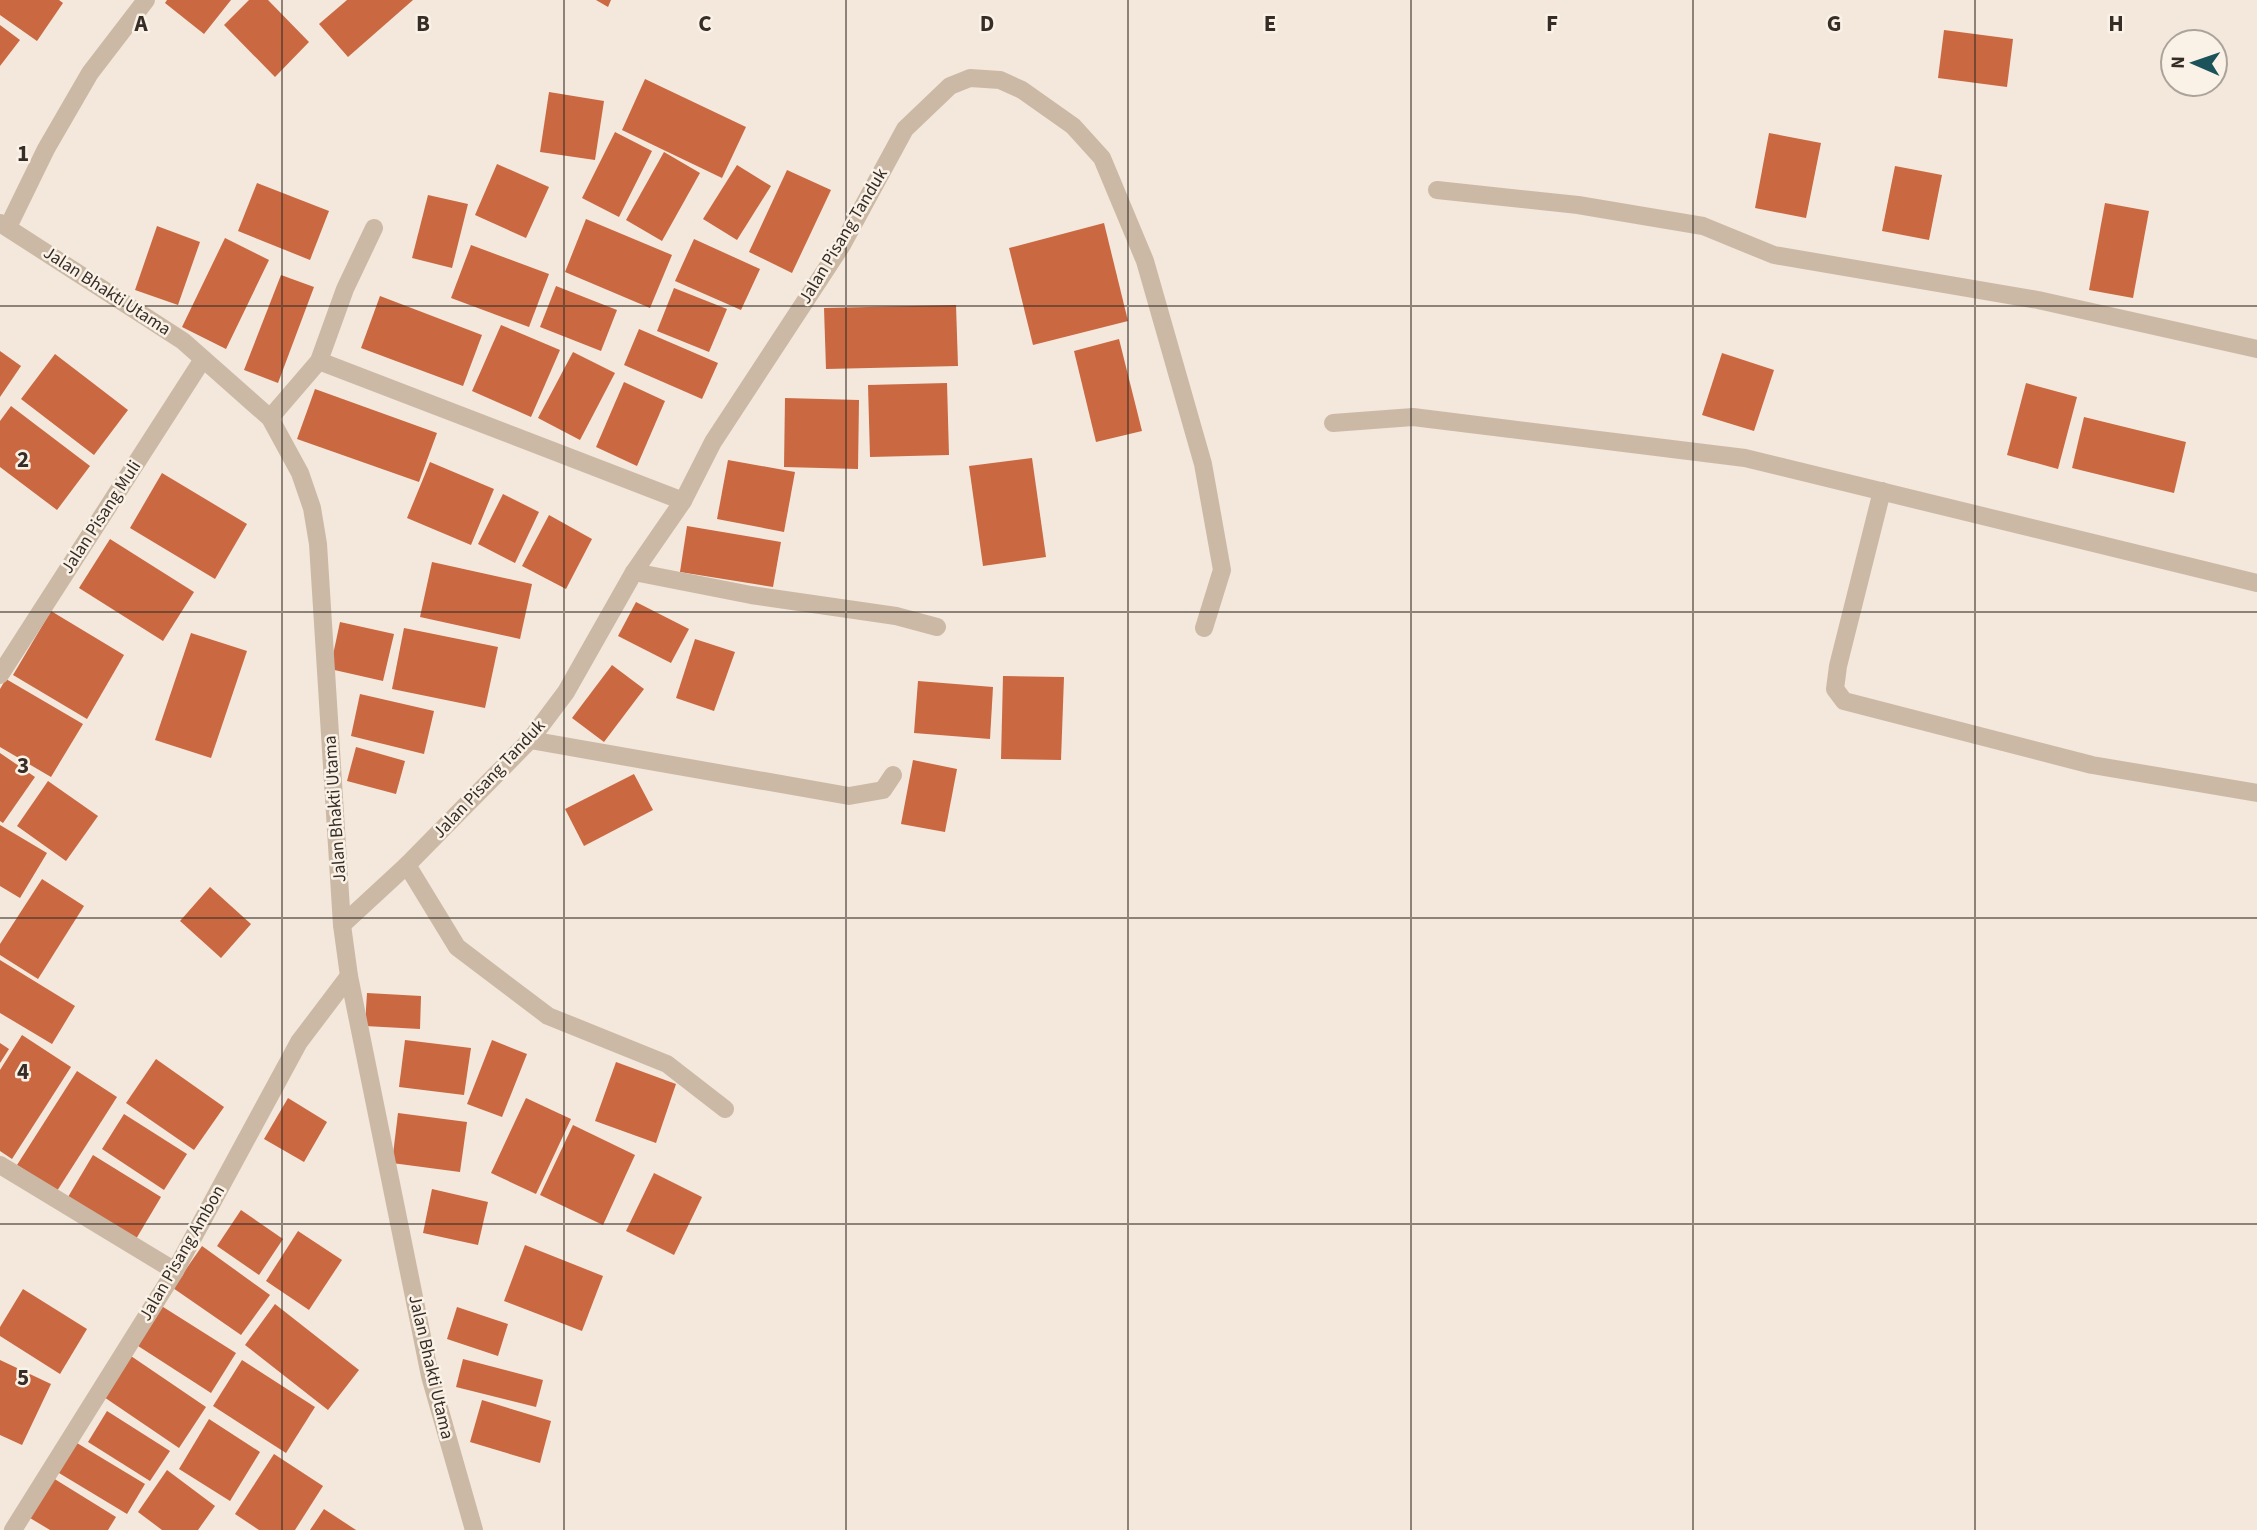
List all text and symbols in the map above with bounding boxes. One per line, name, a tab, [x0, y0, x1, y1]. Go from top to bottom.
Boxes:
text: A	[133, 7, 148, 40]
text: B	[416, 7, 430, 40]
text: C	[698, 7, 712, 40]
text: D	[980, 7, 994, 40]
text: E	[1264, 7, 1276, 40]
text: F	[1546, 7, 1558, 40]
text: G	[1827, 7, 1841, 40]
text: H	[2108, 7, 2124, 40]
north arrow	[2159, 28, 2229, 98]
text: N	[2165, 56, 2192, 69]
text: 1	[17, 137, 29, 170]
street label: Jalan Pisang Tanduk	[792, 163, 894, 309]
street label: Jalan Bhakti Utama	[38, 240, 176, 342]
text: 2	[17, 443, 29, 476]
street label: Jalan Pisang Muli	[55, 455, 147, 579]
street label: Jalan Pisang Tanduk	[427, 714, 551, 844]
street label: Jalan Bhakti Utama	[317, 735, 353, 883]
text: 3	[17, 749, 29, 782]
text: 4	[17, 1055, 29, 1088]
street label: Jalan Pisang Ambon	[133, 1181, 231, 1325]
street label: Jalan Bhakti Utama	[402, 1292, 460, 1442]
text: 5	[17, 1361, 29, 1394]

